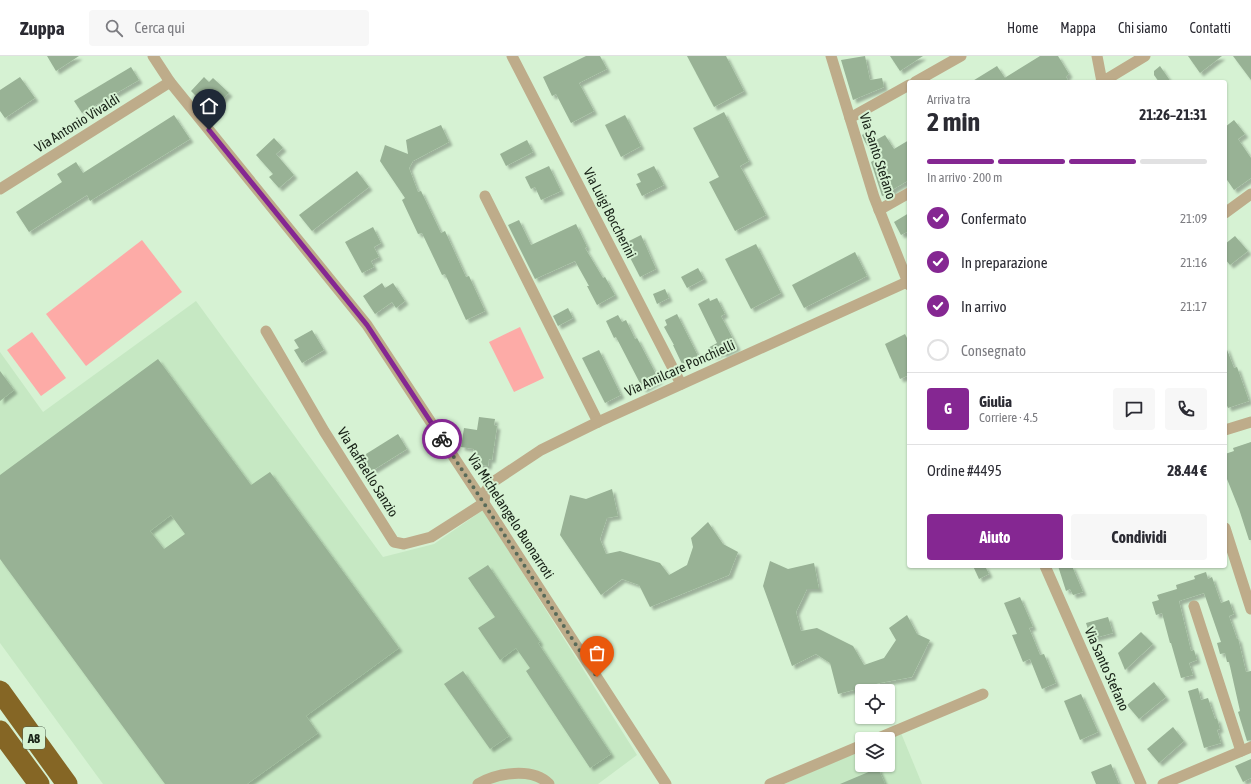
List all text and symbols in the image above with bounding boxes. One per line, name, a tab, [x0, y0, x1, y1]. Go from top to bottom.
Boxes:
search box	[89, 10, 369, 46]
text: Zuppa	[20, 17, 65, 39]
icon: search	[103, 17, 125, 39]
text: Cerca qui	[135, 19, 185, 36]
text: Home	[1007, 20, 1038, 36]
text: Mappa	[1060, 20, 1096, 36]
text: Chi siamo	[1118, 20, 1168, 36]
text: Contatti	[1190, 20, 1231, 36]
pin	[192, 89, 226, 130]
street label: Via Antonio Vivaldi	[32, 91, 122, 155]
text: Arriva tra	[927, 92, 970, 107]
icon: home	[198, 95, 220, 117]
text: 21:26–21:31	[1139, 106, 1207, 123]
text: 2 min	[927, 107, 980, 137]
street label: Via Santo Stefano	[856, 111, 900, 201]
street label: Via Luigi Boccherini	[580, 165, 640, 261]
text: In arrivo · 200 m	[927, 170, 1002, 185]
icon: check	[927, 207, 949, 229]
text: Confermato	[961, 210, 1026, 227]
text: 21:09	[1180, 211, 1207, 226]
icon: check	[927, 251, 949, 273]
text: In preparazione	[961, 254, 1048, 271]
text: 21:16	[1180, 255, 1207, 270]
icon: check	[927, 295, 949, 317]
text: In arrivo	[961, 298, 1007, 315]
text: 21:17	[1180, 299, 1207, 314]
street label: Via Amilcare Ponchielli	[623, 337, 737, 399]
text: Consegnato	[961, 342, 1026, 359]
button: chat	[1113, 388, 1155, 430]
button: phone	[1165, 388, 1207, 430]
text: Giulia	[979, 393, 1012, 410]
text: G	[944, 400, 952, 417]
text: Corriere · 4.5	[979, 410, 1038, 425]
courier	[422, 419, 462, 459]
street label: Via Raffaello Sanzio	[334, 424, 402, 520]
icon: bike	[431, 428, 453, 450]
street label: Via Michelangelo Buonarroti	[465, 450, 557, 582]
text: Ordine #4495	[927, 462, 1002, 479]
text: 28.44 €	[1167, 462, 1207, 479]
button: Aiuto	[927, 514, 1063, 560]
button: Condividi	[1071, 514, 1207, 560]
street label: Via Santo Stefano	[1081, 625, 1133, 713]
pin	[580, 636, 614, 677]
icon: bag	[586, 642, 608, 664]
map controls	[855, 684, 895, 772]
button: locate	[855, 684, 895, 724]
road number: A8	[23, 727, 45, 749]
button: layers	[855, 732, 895, 772]

